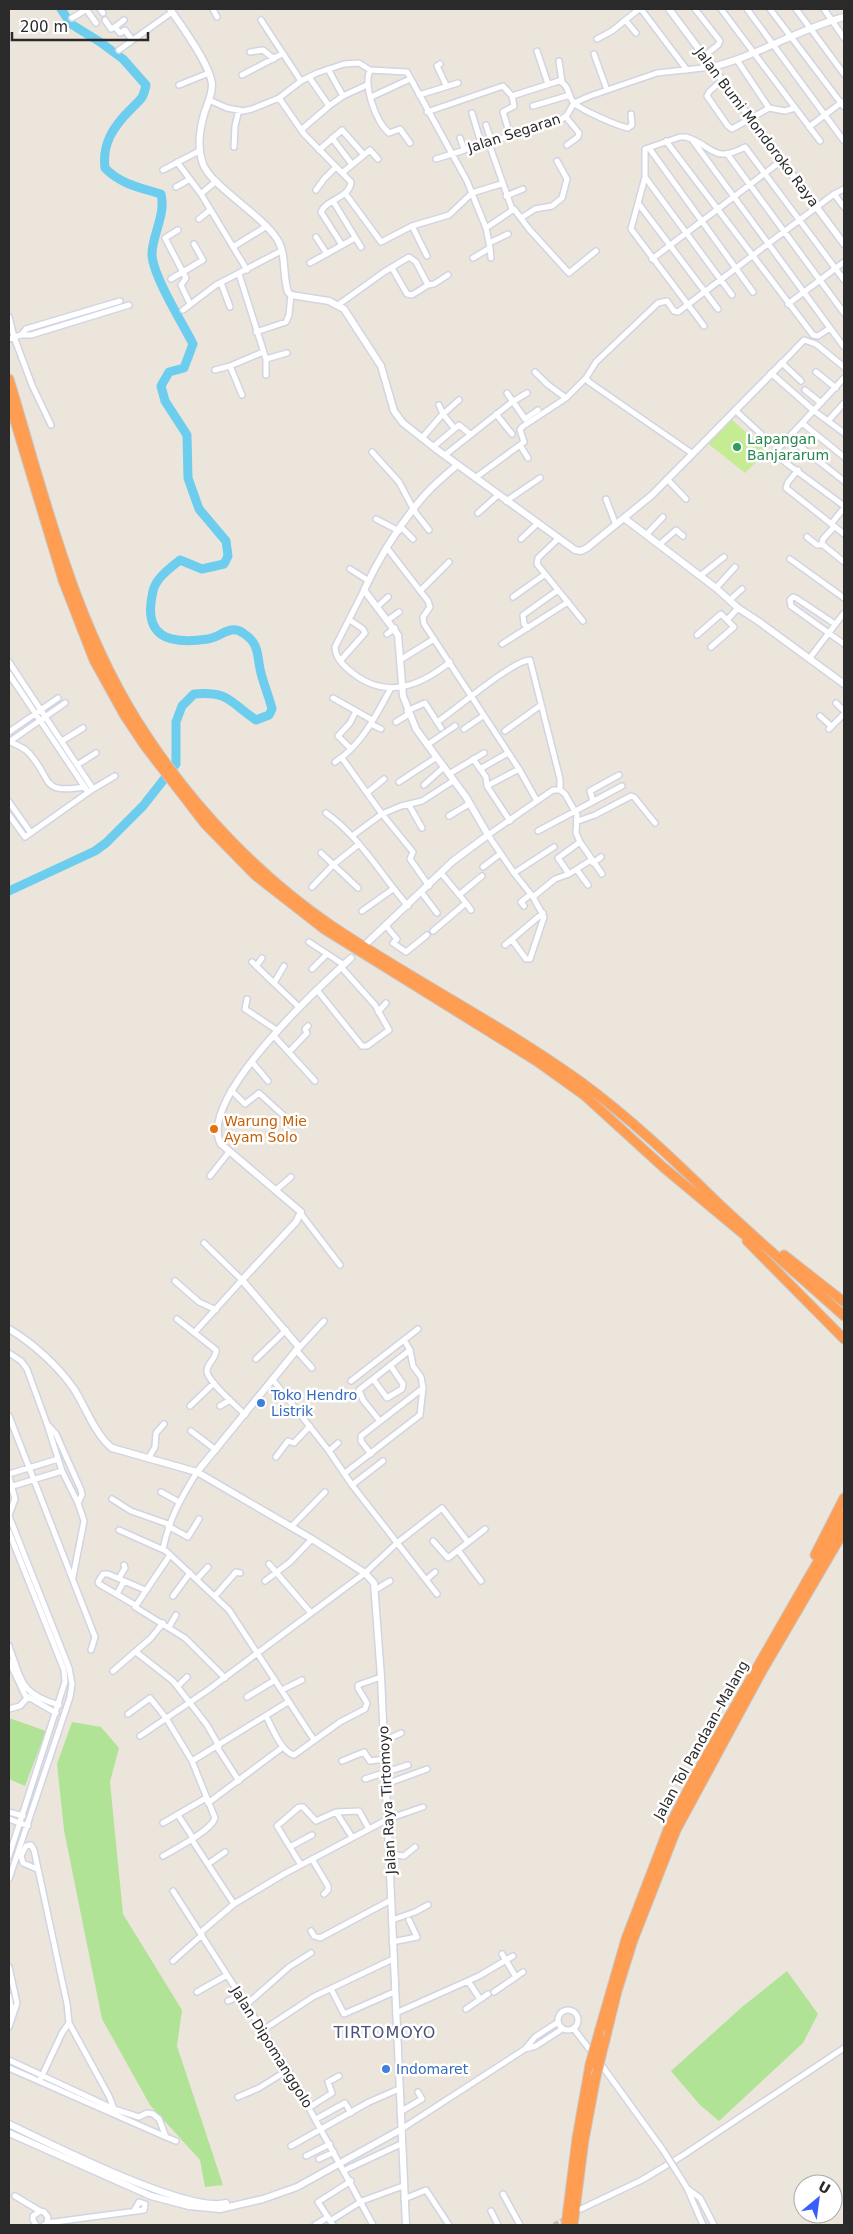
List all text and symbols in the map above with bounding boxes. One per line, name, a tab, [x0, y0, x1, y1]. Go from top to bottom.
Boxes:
scale bar	[12, 10, 149, 42]
text: 200 m	[20, 18, 68, 36]
street label: Jalan Bumi Mondoroko Raya	[691, 43, 822, 210]
street label: Jalan Segaran	[465, 110, 562, 156]
place label: Lapangan Banjararum	[747, 431, 829, 463]
marker: Lapangan Banjararum	[731, 441, 743, 453]
place label: Warung Mie Ayam Solo	[224, 1113, 307, 1145]
marker: Warung Mie Ayam Solo	[208, 1123, 220, 1135]
place label: Toko Hendro Listrik	[270, 1387, 357, 1419]
marker: Toko Hendro Listrik	[255, 1397, 267, 1409]
street label: Jalan Tol Pandaan–Malang	[650, 1658, 752, 1823]
street label: Jalan Raya Tirtomoyo	[375, 1725, 399, 1876]
street label: Jalan Dipomanggolo	[227, 1982, 316, 2111]
district label: TIRTOMOYO	[333, 2023, 436, 2042]
place label: Indomaret	[396, 2061, 469, 2077]
marker: Indomaret	[380, 2063, 392, 2075]
north arrow	[793, 2174, 843, 2224]
text: U	[815, 2178, 833, 2197]

